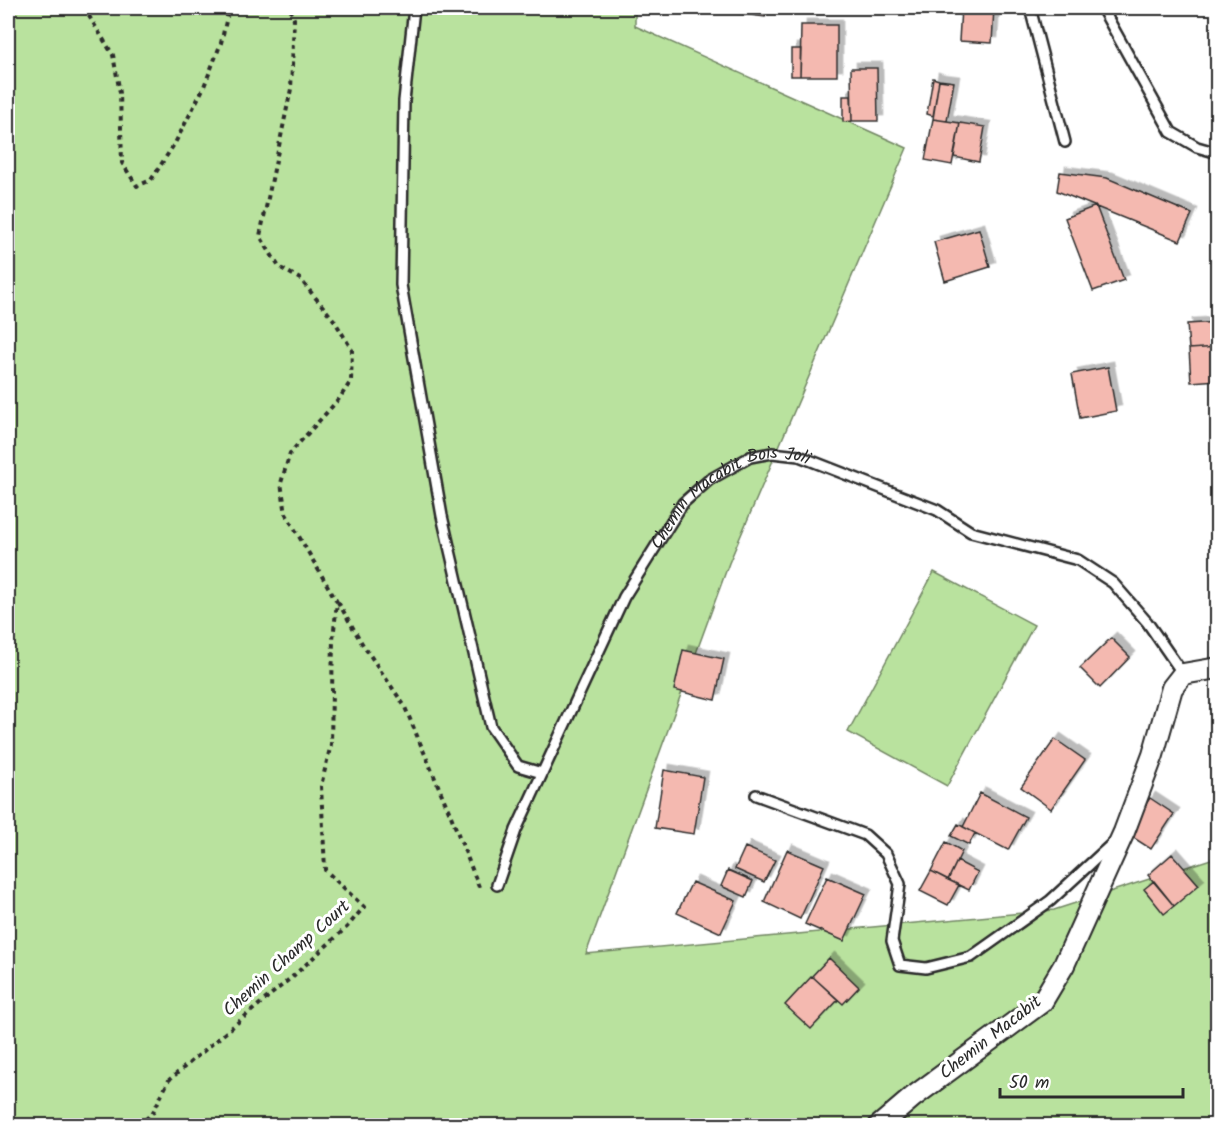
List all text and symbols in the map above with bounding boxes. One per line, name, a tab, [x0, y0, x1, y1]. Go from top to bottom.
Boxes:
street label: Chemin Macabit Bois Joli	[643, 438, 816, 555]
street label: Chemin Champ Court	[217, 893, 358, 1024]
street label: Chemin Macabit	[933, 988, 1049, 1088]
scale bar	[1000, 1061, 1183, 1099]
text: 50 m	[1009, 1069, 1049, 1098]

